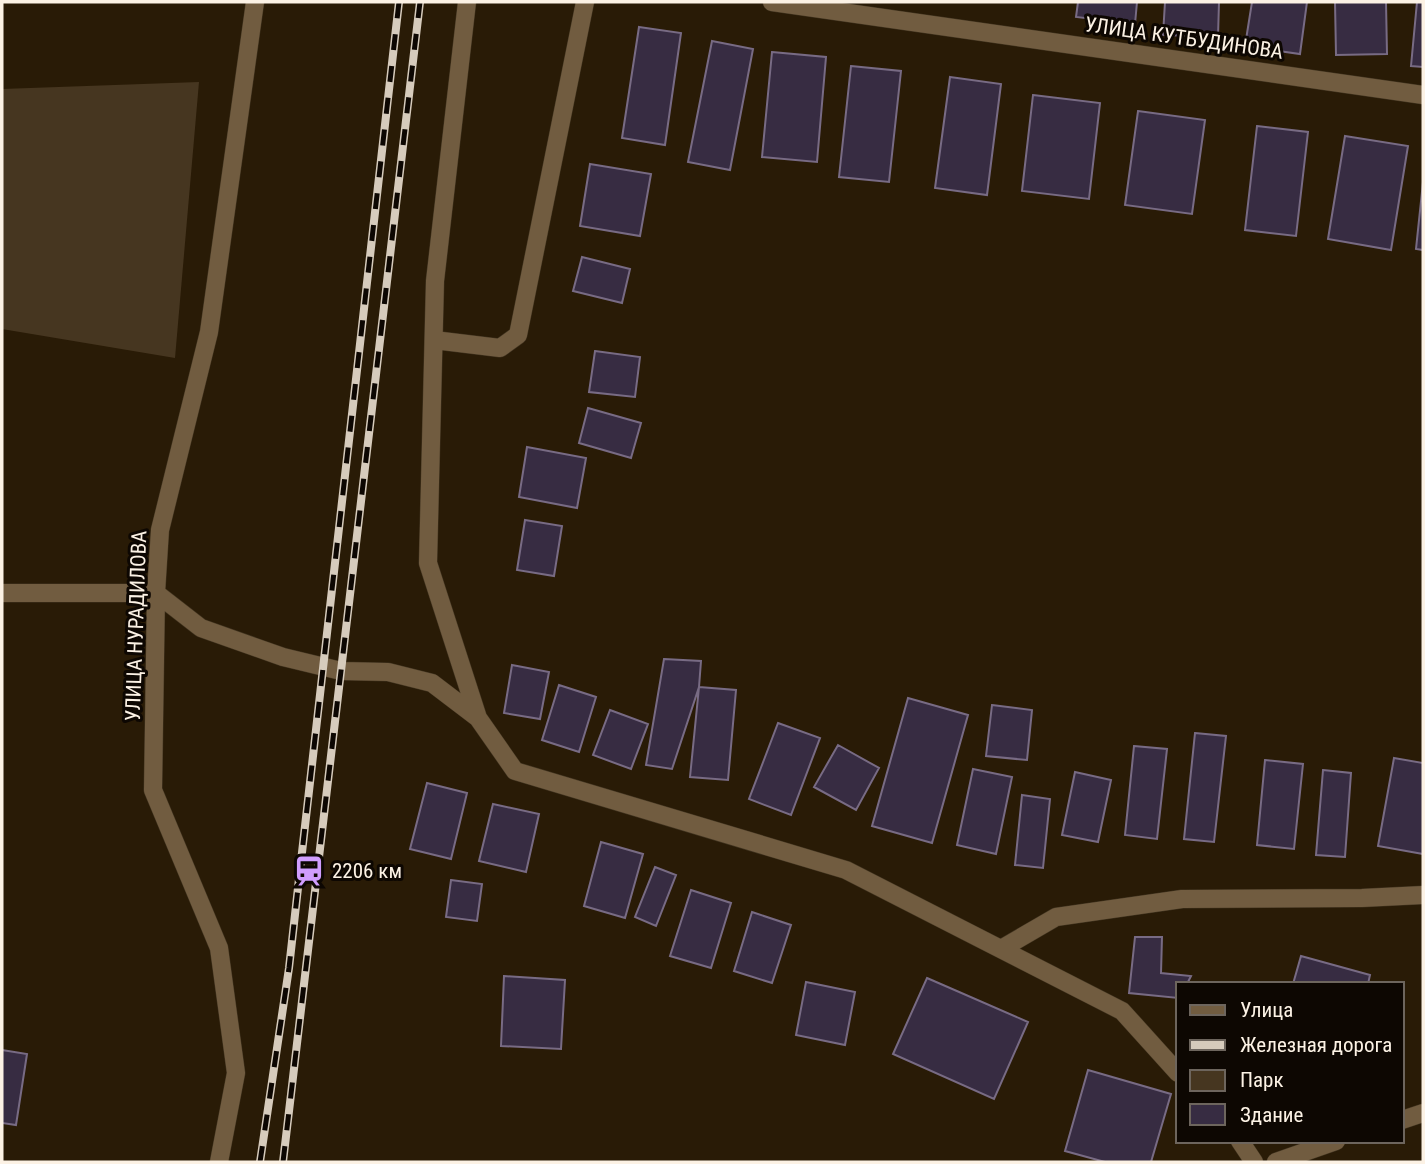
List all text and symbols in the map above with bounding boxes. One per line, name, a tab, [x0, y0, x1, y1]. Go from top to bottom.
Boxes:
street label: УЛИЦА КУТБУДИНОВА	[1083, 12, 1285, 64]
street label: УЛИЦА НУРАДИЛОВА	[121, 530, 151, 722]
station icon: 2206 км	[292, 854, 326, 888]
place label: 2206 км	[332, 859, 402, 883]
legend	[1176, 982, 1404, 1143]
text: Улица	[1240, 998, 1293, 1022]
text: Железная дорога	[1240, 1033, 1392, 1057]
text: Парк	[1240, 1068, 1284, 1092]
text: Здание	[1240, 1103, 1304, 1127]

